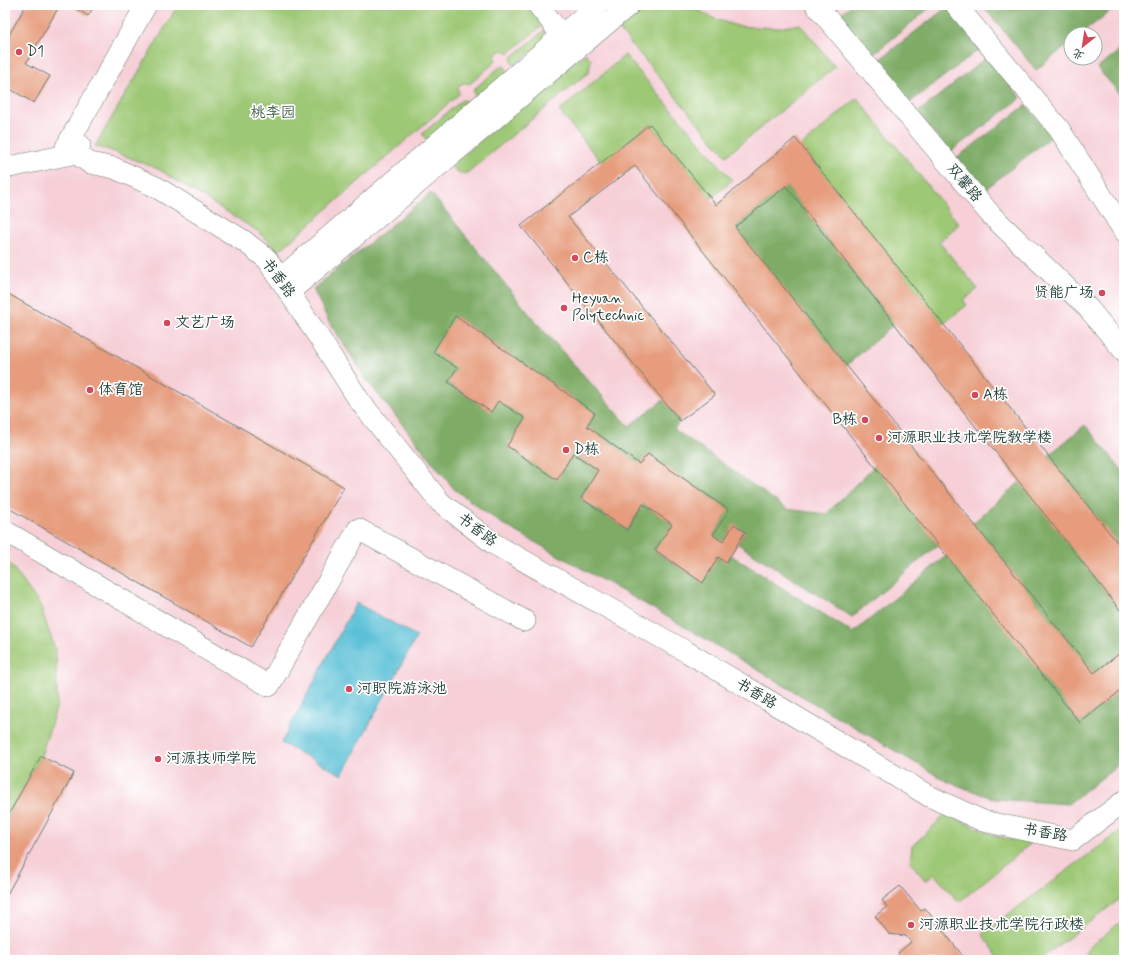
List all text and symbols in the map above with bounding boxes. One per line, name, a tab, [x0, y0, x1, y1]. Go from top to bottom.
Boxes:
north arrow	[1063, 26, 1103, 66]
place label: D1	[27, 42, 44, 62]
text: 北	[1070, 45, 1087, 63]
marker: D1	[14, 47, 24, 57]
park label: 桃李园	[250, 103, 296, 123]
street label: 双馨路	[942, 159, 986, 207]
place label: C栋	[583, 248, 609, 268]
marker: C栋	[570, 253, 580, 263]
street label: 书香路	[257, 254, 299, 302]
place label: 贤能广场	[1034, 283, 1094, 303]
marker: 贤能广场	[1097, 288, 1107, 298]
place label: Heyuan Polytechnic	[572, 289, 644, 326]
marker: Heyuan Polytechnic	[559, 303, 569, 313]
place label: 文艺广场	[175, 313, 235, 333]
marker: 文艺广场	[162, 318, 172, 328]
place label: 体育馆	[98, 380, 143, 400]
marker: 体育馆	[85, 385, 95, 395]
place label: A栋	[983, 385, 1008, 405]
marker: A栋	[970, 390, 980, 400]
place label: B栋	[833, 410, 857, 430]
marker: B栋	[860, 415, 870, 425]
place label: 河源职业技术学院教学楼	[887, 428, 1052, 448]
marker: 河源职业技术学院教学楼	[874, 433, 884, 443]
place label: D栋	[574, 440, 599, 460]
marker: D栋	[561, 445, 571, 455]
street label: 书香路	[453, 508, 501, 552]
street label: 书香路	[732, 674, 780, 714]
place label: 河职院游泳池	[357, 679, 447, 699]
marker: 河职院游泳池	[344, 684, 354, 694]
place label: 河源技师学院	[166, 749, 256, 769]
marker: 河源技师学院	[153, 754, 163, 764]
street label: 书香路	[1021, 819, 1069, 847]
place label: 河源职业技术学院行政楼	[919, 915, 1084, 935]
marker: 河源职业技术学院行政楼	[906, 920, 916, 930]

